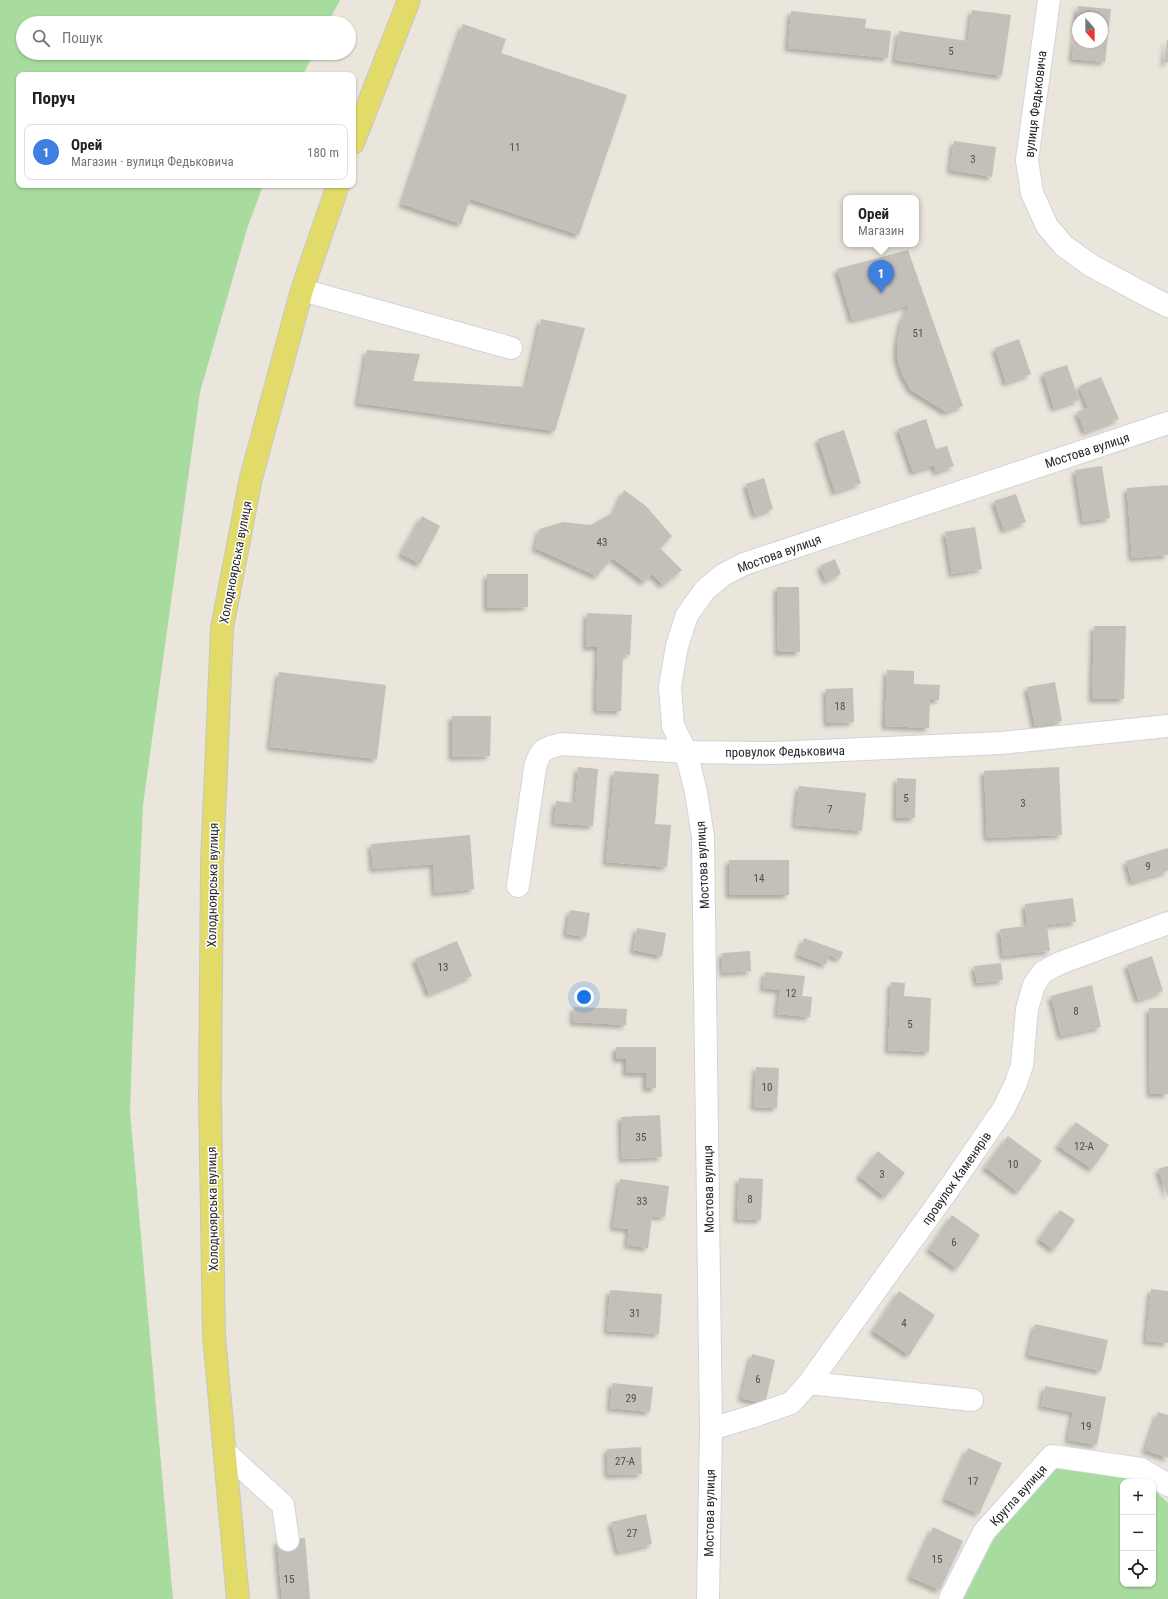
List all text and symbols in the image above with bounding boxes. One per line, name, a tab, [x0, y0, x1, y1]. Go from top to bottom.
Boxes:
north arrow	[1072, 12, 1108, 48]
search box	[16, 16, 356, 60]
icon: search	[30, 27, 52, 49]
text: Пошук	[62, 29, 103, 47]
house number: 5	[948, 45, 954, 58]
street label: вулиця Федьковича	[1022, 50, 1049, 158]
text: Поруч	[32, 88, 75, 108]
text: Орей	[71, 136, 102, 154]
house number: 11	[510, 141, 520, 154]
text: 1	[43, 145, 49, 160]
text: 180 m	[307, 145, 339, 160]
house number: 3	[970, 153, 976, 166]
text: Магазин · вулиця Федьковича	[71, 154, 234, 169]
popup	[843, 195, 919, 247]
text: Орей	[858, 205, 889, 223]
text: Магазин	[858, 223, 904, 238]
pin: 1	[868, 260, 894, 293]
house number: 51	[913, 327, 923, 340]
street label: Мостова вулиця	[1043, 430, 1131, 471]
street label: Холодноярська вулиця	[216, 499, 255, 625]
street label: Мостова вулиця	[735, 531, 823, 576]
house number: 43	[597, 536, 607, 549]
house number: 18	[835, 700, 845, 713]
street label: провулок Федьковича	[725, 743, 845, 760]
house number: 5	[903, 792, 909, 805]
house number: 3	[1020, 797, 1026, 810]
house number: 7	[827, 803, 833, 816]
street label: Мостова вулиця	[693, 821, 712, 909]
street label: Холодноярська вулиця	[204, 823, 221, 947]
house number: 9	[1145, 860, 1151, 873]
house number: 14	[754, 872, 765, 885]
house number: 13	[438, 961, 448, 974]
your location	[574, 987, 594, 1007]
house number: 12	[786, 987, 796, 1000]
house number: 8	[1073, 1005, 1079, 1018]
house number: 5	[907, 1018, 913, 1031]
house number: 10	[762, 1081, 772, 1094]
street label: провулок Каменярів	[919, 1129, 994, 1228]
house number: 35	[636, 1131, 646, 1144]
house number: 12-А	[1074, 1140, 1095, 1153]
street label: Мостова вулиця	[700, 1145, 717, 1233]
street label: Холодноярська вулиця	[204, 1147, 221, 1271]
house number: 10	[1008, 1158, 1018, 1171]
house number: 3	[879, 1168, 885, 1181]
house number: 8	[747, 1193, 753, 1206]
house number: 33	[637, 1195, 647, 1208]
house number: 6	[951, 1236, 957, 1249]
house number: 31	[630, 1307, 640, 1320]
house number: 4	[901, 1317, 907, 1330]
house number: 6	[755, 1373, 761, 1386]
house number: 29	[626, 1392, 636, 1405]
house number: 19	[1081, 1420, 1091, 1433]
house number: 27-А	[615, 1455, 636, 1468]
street label: Кругла вулиця	[987, 1462, 1050, 1529]
street label: Мостова вулиця	[701, 1469, 718, 1557]
house number: 17	[968, 1475, 978, 1488]
map controls	[1120, 1479, 1156, 1587]
button: +	[1120, 1479, 1156, 1515]
button: −	[1120, 1515, 1156, 1551]
house number: 27	[627, 1527, 637, 1540]
button: locate	[1120, 1551, 1156, 1587]
house number: 15	[932, 1553, 942, 1566]
house number: 15	[284, 1573, 294, 1586]

